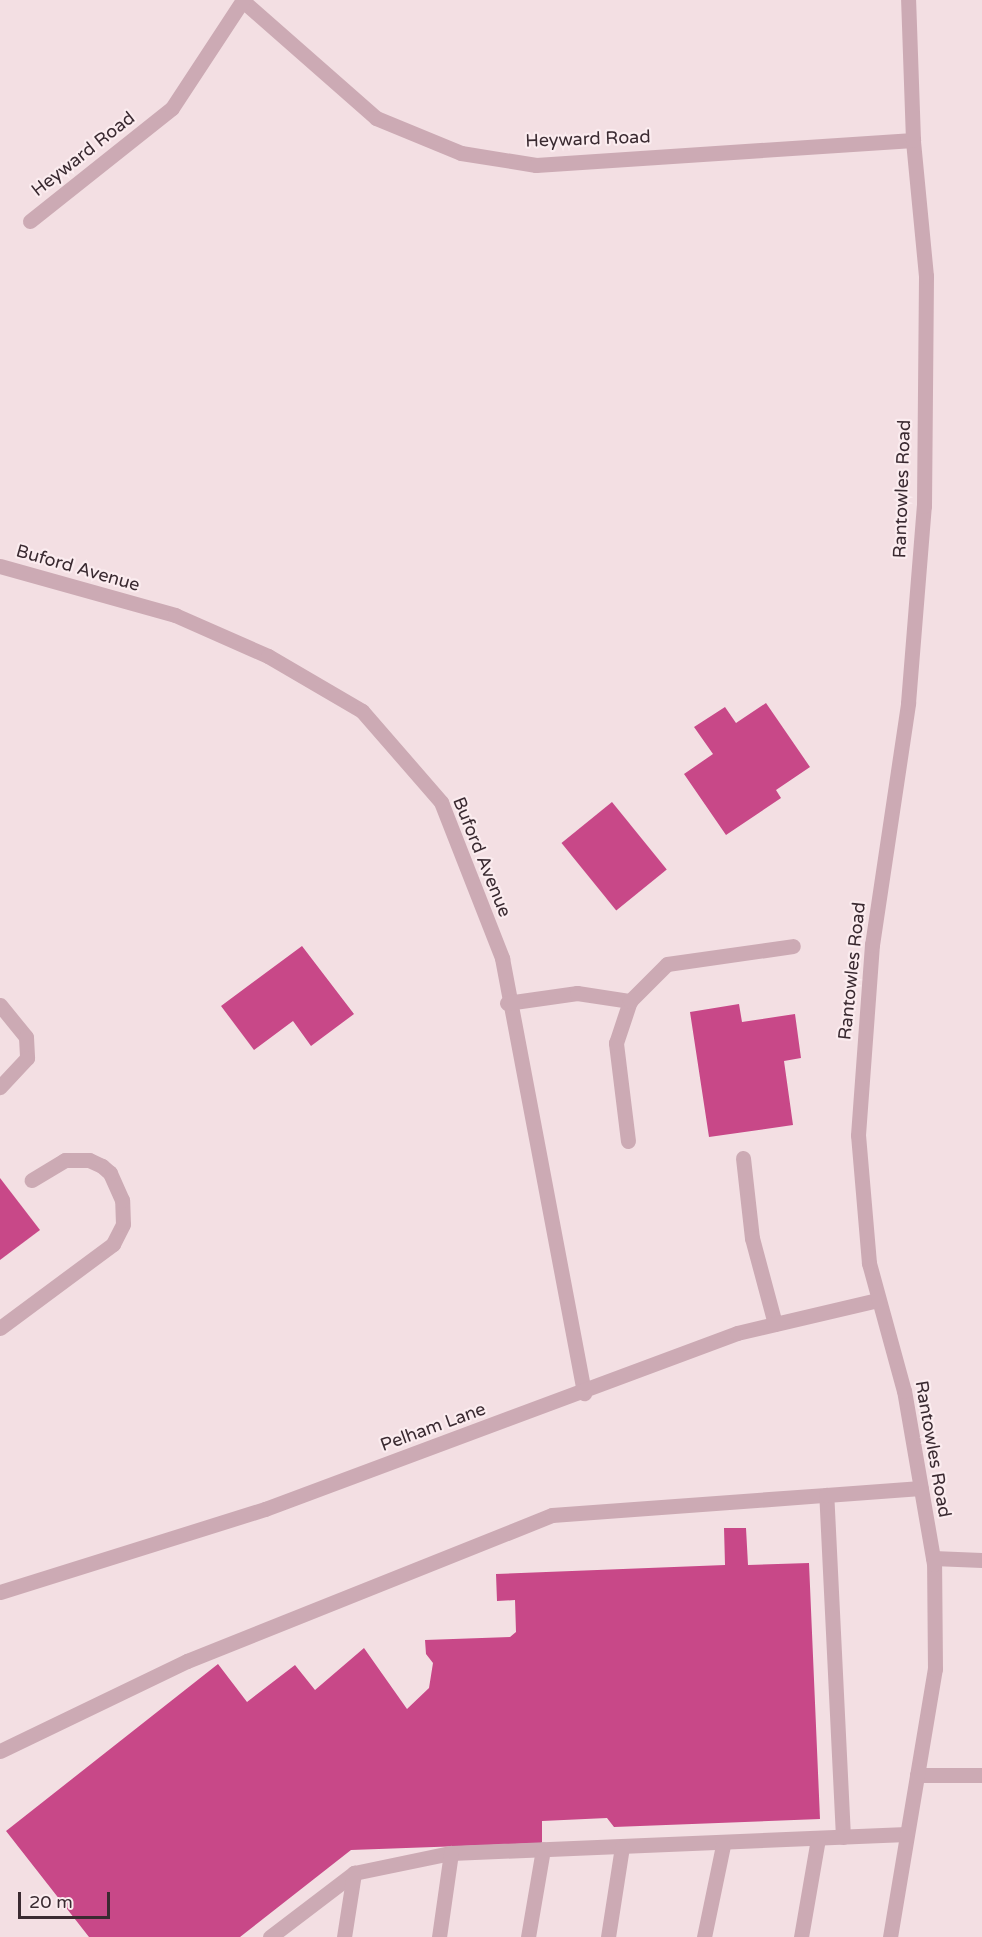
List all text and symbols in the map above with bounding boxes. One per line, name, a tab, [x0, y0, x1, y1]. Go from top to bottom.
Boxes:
street label: Heyward Road	[27, 107, 139, 201]
street label: Heyward Road	[525, 126, 651, 152]
street label: Rantowles Road	[889, 419, 915, 559]
street label: Buford Avenue	[14, 540, 142, 596]
street label: Buford Avenue	[448, 794, 516, 920]
street label: Rantowles Road	[834, 901, 870, 1041]
street label: Rantowles Road	[910, 1379, 956, 1519]
street label: Pelham Lane	[377, 1398, 489, 1456]
scale bar	[21, 1880, 112, 1918]
text: 20 m	[29, 1891, 73, 1913]

